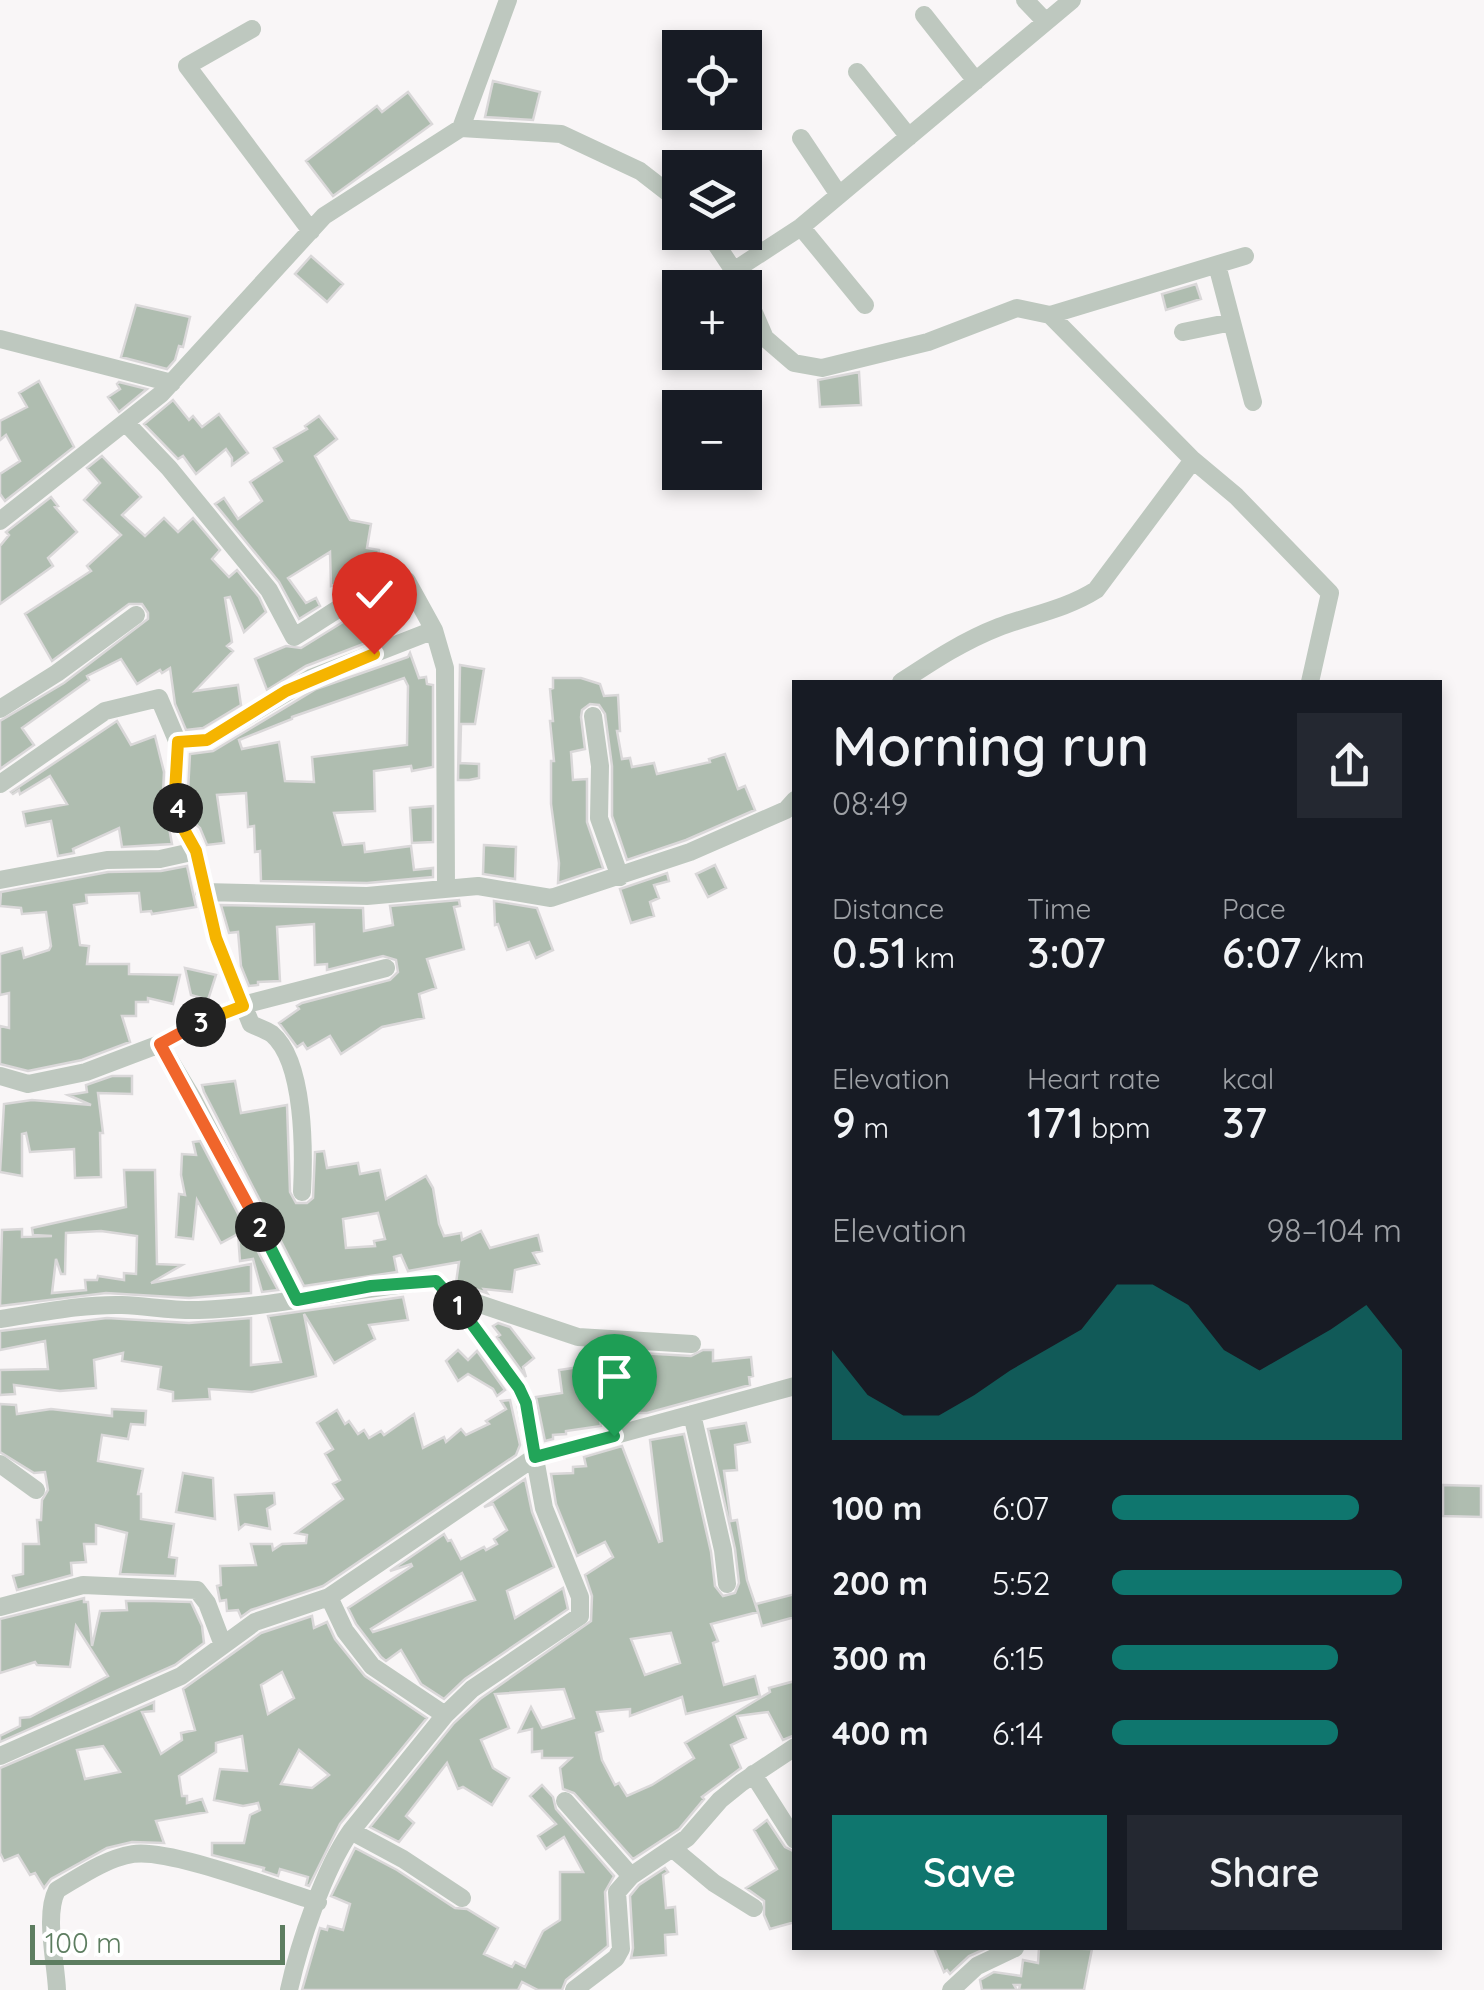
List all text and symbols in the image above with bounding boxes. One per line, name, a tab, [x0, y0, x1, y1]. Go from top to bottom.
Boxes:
map controls	[662, 30, 762, 490]
button: locate	[662, 30, 762, 130]
button: layers	[662, 150, 762, 250]
button: +	[662, 270, 762, 370]
button: −	[662, 390, 762, 490]
pin	[332, 552, 417, 655]
icon: check	[347, 567, 402, 622]
text: Morning run	[832, 711, 1149, 780]
button: share	[1297, 713, 1402, 818]
pin: 4	[153, 783, 203, 833]
text: 08:49	[832, 783, 908, 823]
text: 4	[170, 790, 186, 825]
text: Distance	[832, 891, 944, 926]
text: Time	[1027, 891, 1091, 926]
text: Pace	[1222, 891, 1286, 926]
text: 0.51	[832, 926, 907, 979]
text: 3:07	[1027, 926, 1106, 979]
text: 6:07	[1222, 926, 1301, 979]
text: km	[907, 940, 955, 975]
text: /km	[1301, 940, 1364, 975]
pin: 3	[176, 997, 226, 1047]
text: 3	[193, 1004, 209, 1039]
text: Elevation	[832, 1061, 950, 1096]
text: Heart rate	[1027, 1061, 1161, 1096]
text: kcal	[1222, 1061, 1274, 1096]
text: 9	[832, 1096, 856, 1149]
text: 171	[1027, 1096, 1084, 1149]
text: 37	[1222, 1096, 1267, 1149]
text: m	[856, 1110, 889, 1145]
text: bpm	[1084, 1110, 1151, 1145]
pin: 2	[235, 1202, 285, 1252]
text: 2	[252, 1209, 268, 1244]
text: Elevation	[832, 1210, 967, 1250]
text: 98–104 m	[1266, 1210, 1402, 1250]
pin: 1	[433, 1280, 483, 1330]
text: 1	[453, 1287, 463, 1322]
pin	[572, 1334, 657, 1437]
icon: arrive	[587, 1349, 642, 1404]
text: 100 m	[832, 1488, 922, 1528]
text: 6:07	[992, 1488, 1049, 1528]
text: 200 m	[832, 1563, 928, 1603]
text: 5:52	[992, 1563, 1051, 1603]
text: 300 m	[832, 1638, 927, 1678]
text: 6:15	[992, 1638, 1044, 1678]
text: 400 m	[832, 1713, 929, 1753]
text: 6:14	[992, 1713, 1043, 1753]
button: Save	[832, 1815, 1107, 1930]
button: Share	[1127, 1815, 1402, 1930]
scale bar	[30, 1920, 285, 1964]
text: 100 m	[45, 1925, 122, 1960]

